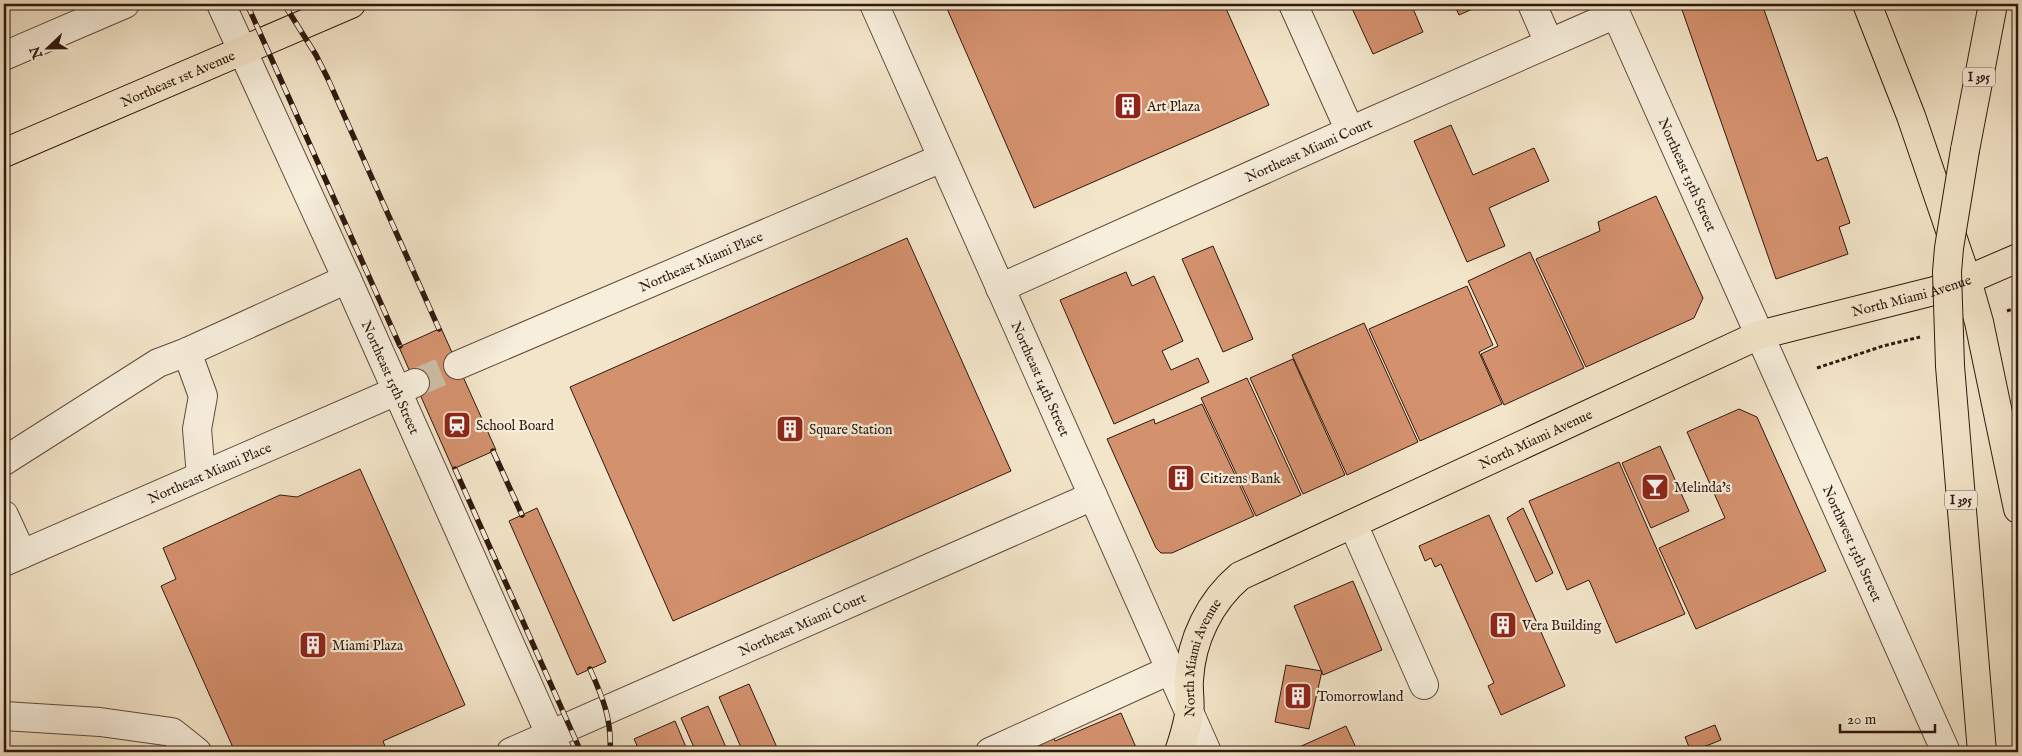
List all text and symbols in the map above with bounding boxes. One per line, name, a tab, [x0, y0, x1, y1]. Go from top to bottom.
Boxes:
north arrow	[22, 22, 72, 72]
text: N	[26, 44, 48, 62]
street label: Northeast 1st Avenue	[118, 47, 239, 112]
road number: I 395	[1963, 68, 1995, 86]
building icon: Art Plaza	[1113, 91, 1143, 121]
place label: Art Plaza	[1146, 98, 1201, 116]
street label: Northeast Miami Court	[1243, 114, 1375, 187]
street label: Northeast 13th Street	[1654, 115, 1720, 235]
street label: Northeast Miami Place	[636, 227, 766, 297]
street label: North Miami Avenue	[1850, 271, 1975, 321]
street label: Northeast 15th Street	[357, 318, 423, 437]
street label: Northeast 14th Street	[1006, 319, 1073, 440]
street label: North Miami Avenue	[1476, 405, 1596, 474]
station icon: School Board	[442, 410, 472, 440]
building icon: Square Station	[775, 414, 805, 444]
place label: School Board	[476, 417, 555, 435]
place label: Square Station	[809, 421, 893, 439]
street label: Northeast Miami Place	[145, 438, 275, 508]
building icon: Citizens Bank	[1166, 463, 1196, 493]
place label: Citizens Bank	[1200, 470, 1281, 488]
bar icon: Melinda's	[1640, 472, 1670, 502]
place label: Melinda's	[1674, 479, 1731, 497]
street label: Northwest 13th Street	[1818, 483, 1886, 605]
road number: I 395	[1945, 490, 1977, 510]
street label: Northeast Miami Court	[736, 589, 869, 661]
street label: North Miami Avenue	[1181, 595, 1226, 718]
building icon: Vera Building	[1488, 610, 1518, 640]
place label: Vera Building	[1521, 617, 1602, 635]
building icon: Miami Plaza	[298, 630, 328, 660]
place label: Miami Plaza	[332, 637, 404, 655]
building icon: Tomorrowland	[1283, 681, 1313, 711]
place label: Tomorrowland	[1317, 688, 1404, 706]
scale bar	[1840, 701, 1934, 733]
text: 20 m	[1847, 710, 1877, 729]

